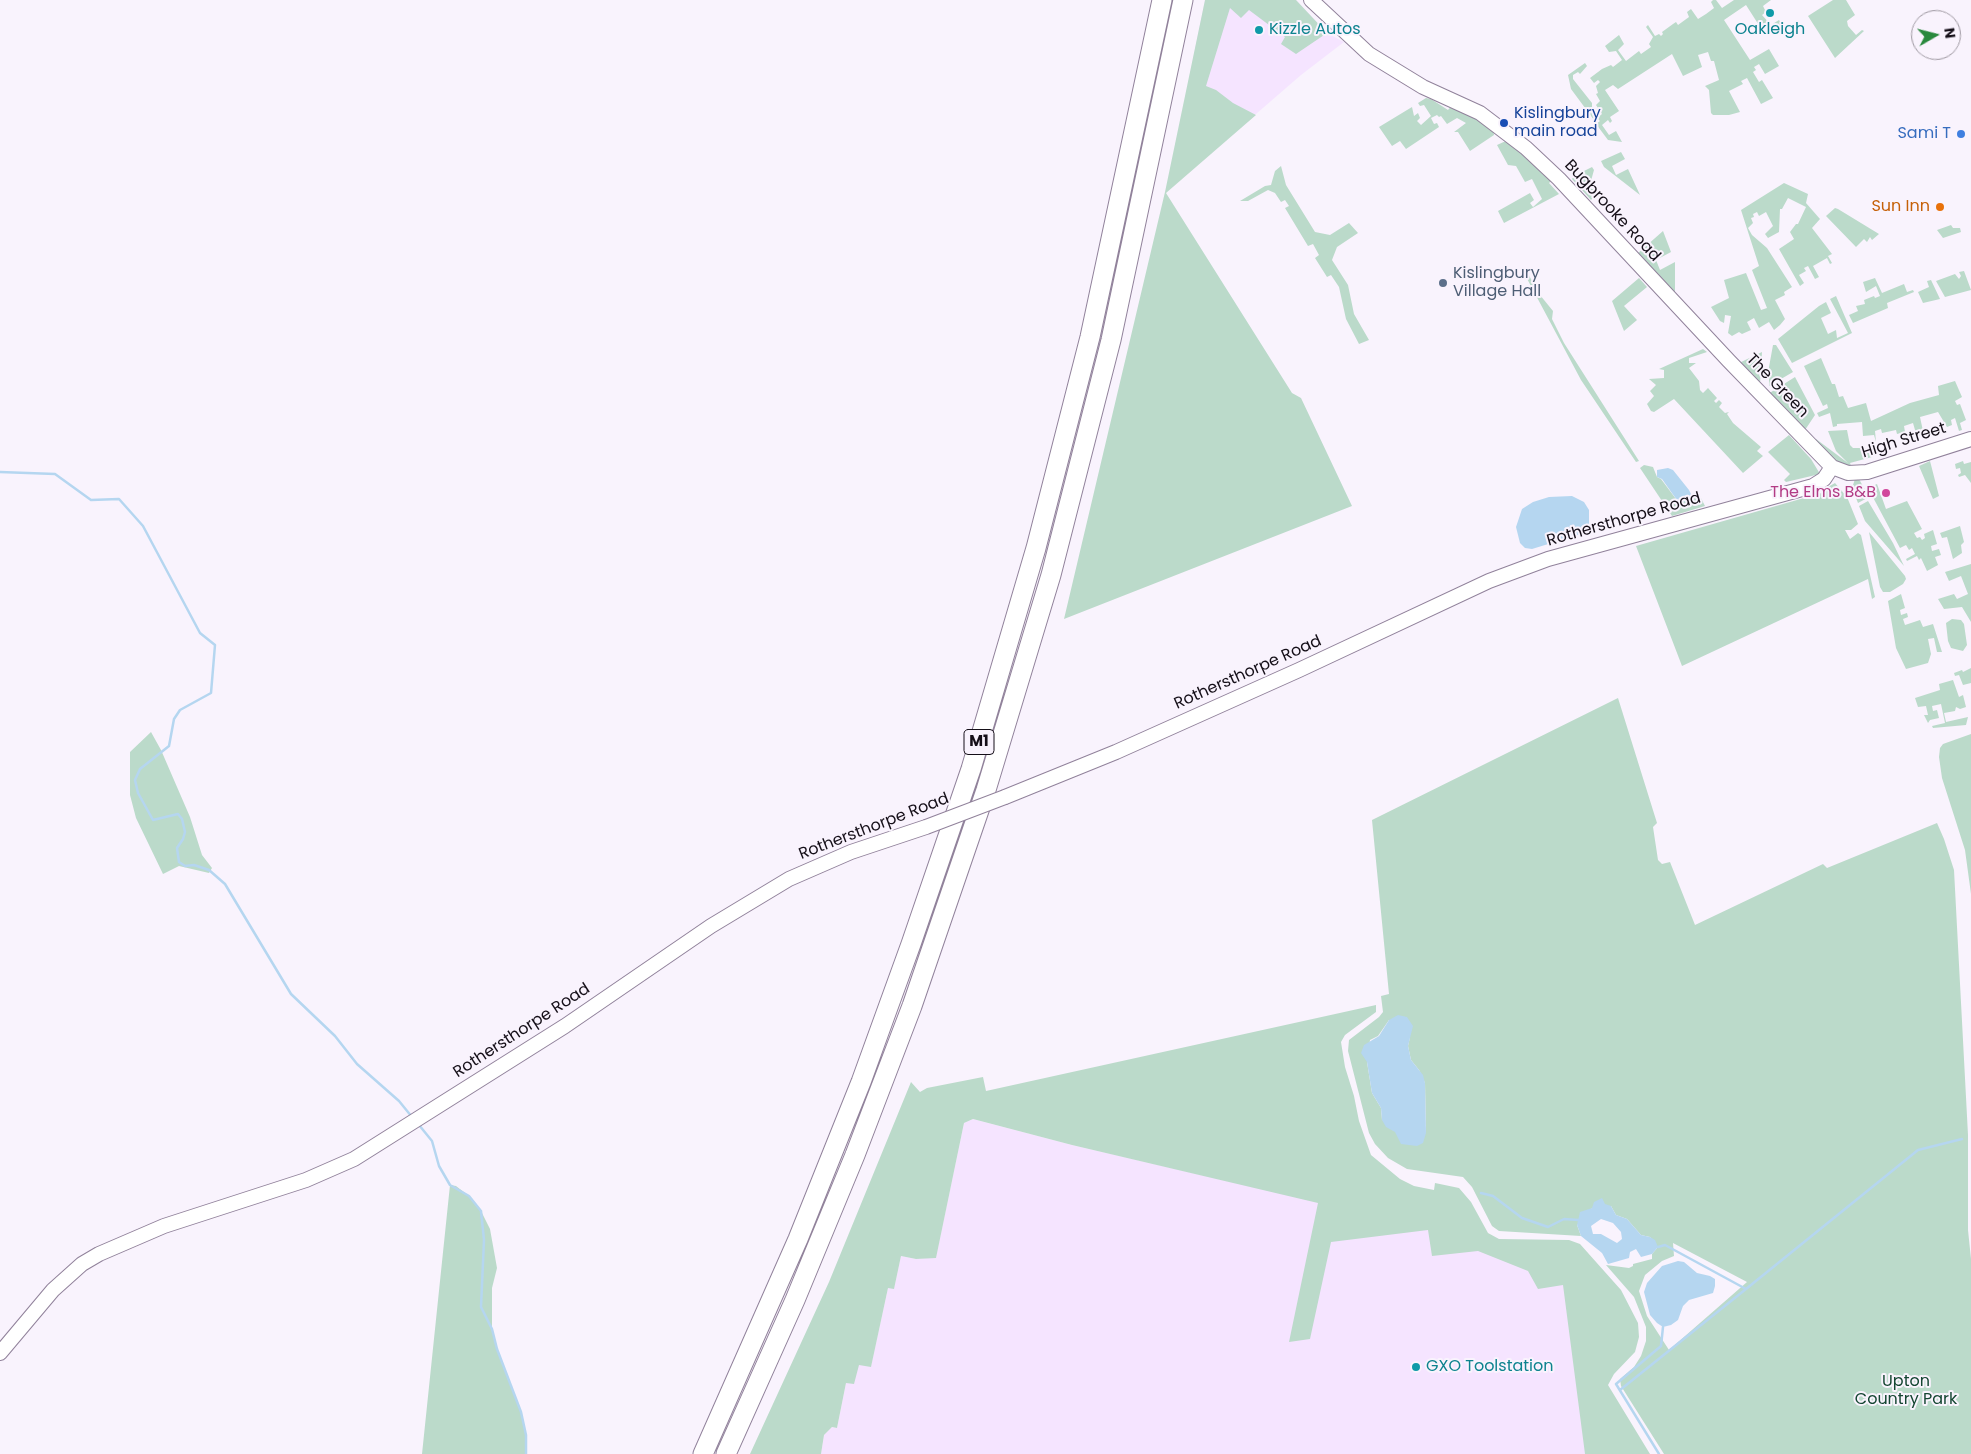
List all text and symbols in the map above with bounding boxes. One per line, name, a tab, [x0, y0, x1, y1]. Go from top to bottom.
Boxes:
marker: Oakleigh	[1764, 7, 1776, 19]
north arrow	[1911, 10, 1961, 60]
place label: Kizzle Autos	[1269, 20, 1361, 40]
place label: Oakleigh	[1735, 20, 1805, 40]
marker: Kizzle Autos	[1253, 24, 1265, 36]
text: N	[1939, 26, 1960, 40]
place label: Kislingbury main road	[1514, 104, 1601, 142]
marker: Kislingbury main road	[1498, 117, 1510, 129]
place label: Sami T	[1897, 124, 1951, 144]
marker: Sami T	[1955, 128, 1967, 140]
street label: Bugbrooke Road	[1560, 156, 1664, 266]
place label: Sun Inn	[1871, 197, 1930, 217]
marker: Sun Inn	[1934, 201, 1946, 213]
place label: Kislingbury Village Hall	[1453, 264, 1541, 302]
marker: Kislingbury Village Hall	[1437, 277, 1449, 289]
street label: The Green	[1742, 350, 1812, 422]
street label: High Street	[1860, 419, 1948, 463]
place label: The Elms B&B	[1770, 483, 1876, 503]
marker: The Elms B&B	[1880, 487, 1892, 499]
street label: Rothersthorpe Road	[1545, 489, 1703, 551]
street label: Rothersthorpe Road	[1171, 632, 1325, 714]
road number: M1	[964, 730, 994, 754]
street label: Rothersthorpe Road	[796, 790, 952, 864]
street label: Rothersthorpe Road	[450, 980, 594, 1082]
place label: GXO Toolstation	[1426, 1357, 1554, 1377]
marker: GXO Toolstation	[1410, 1361, 1422, 1373]
park label: Upton Country Park	[1855, 1372, 1957, 1410]

